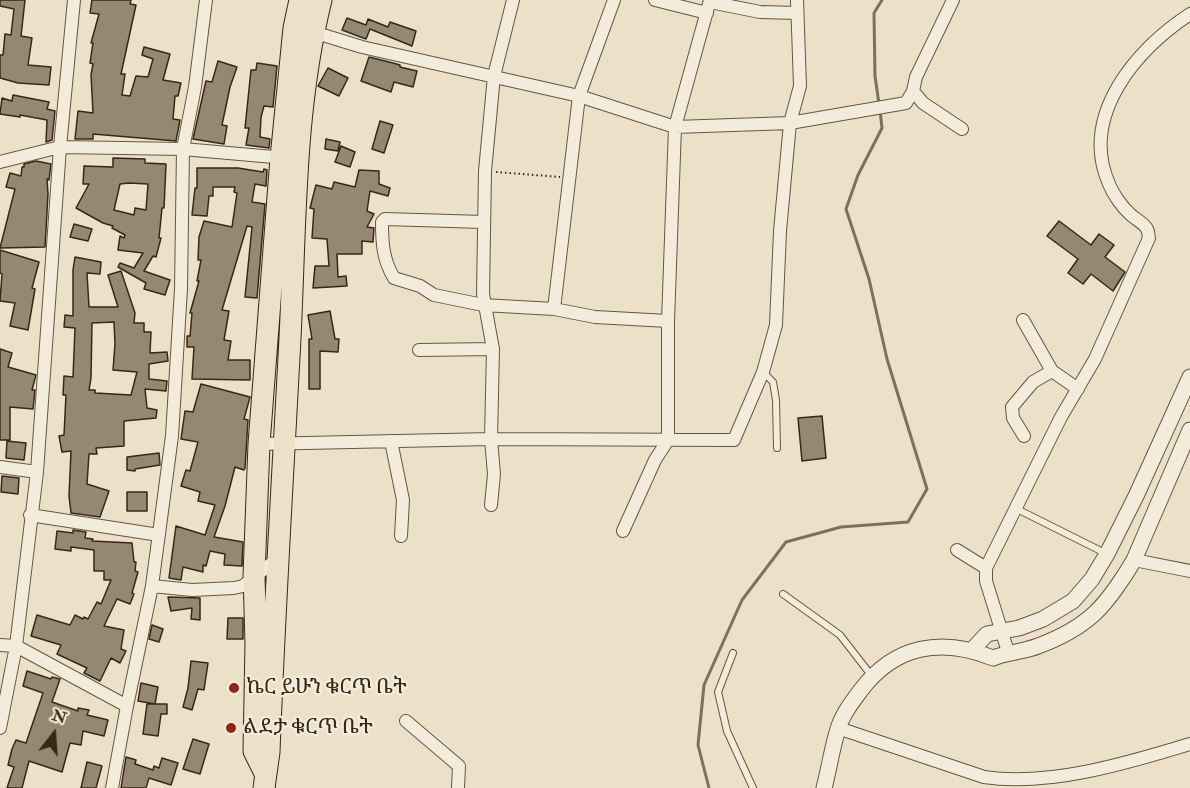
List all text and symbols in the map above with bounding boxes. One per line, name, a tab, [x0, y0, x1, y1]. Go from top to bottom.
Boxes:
place label: ኬር ይሁን ቁርጥ ቤት	[246, 675, 407, 701]
marker: ኬር ይሁን ቁርጥ ቤት	[227, 681, 241, 695]
north arrow	[24, 704, 84, 764]
text: N	[49, 705, 69, 728]
place label: ልደታ ቁርጥ ቤት	[243, 715, 373, 741]
marker: ልደታ ቁርጥ ቤት	[224, 721, 238, 735]

